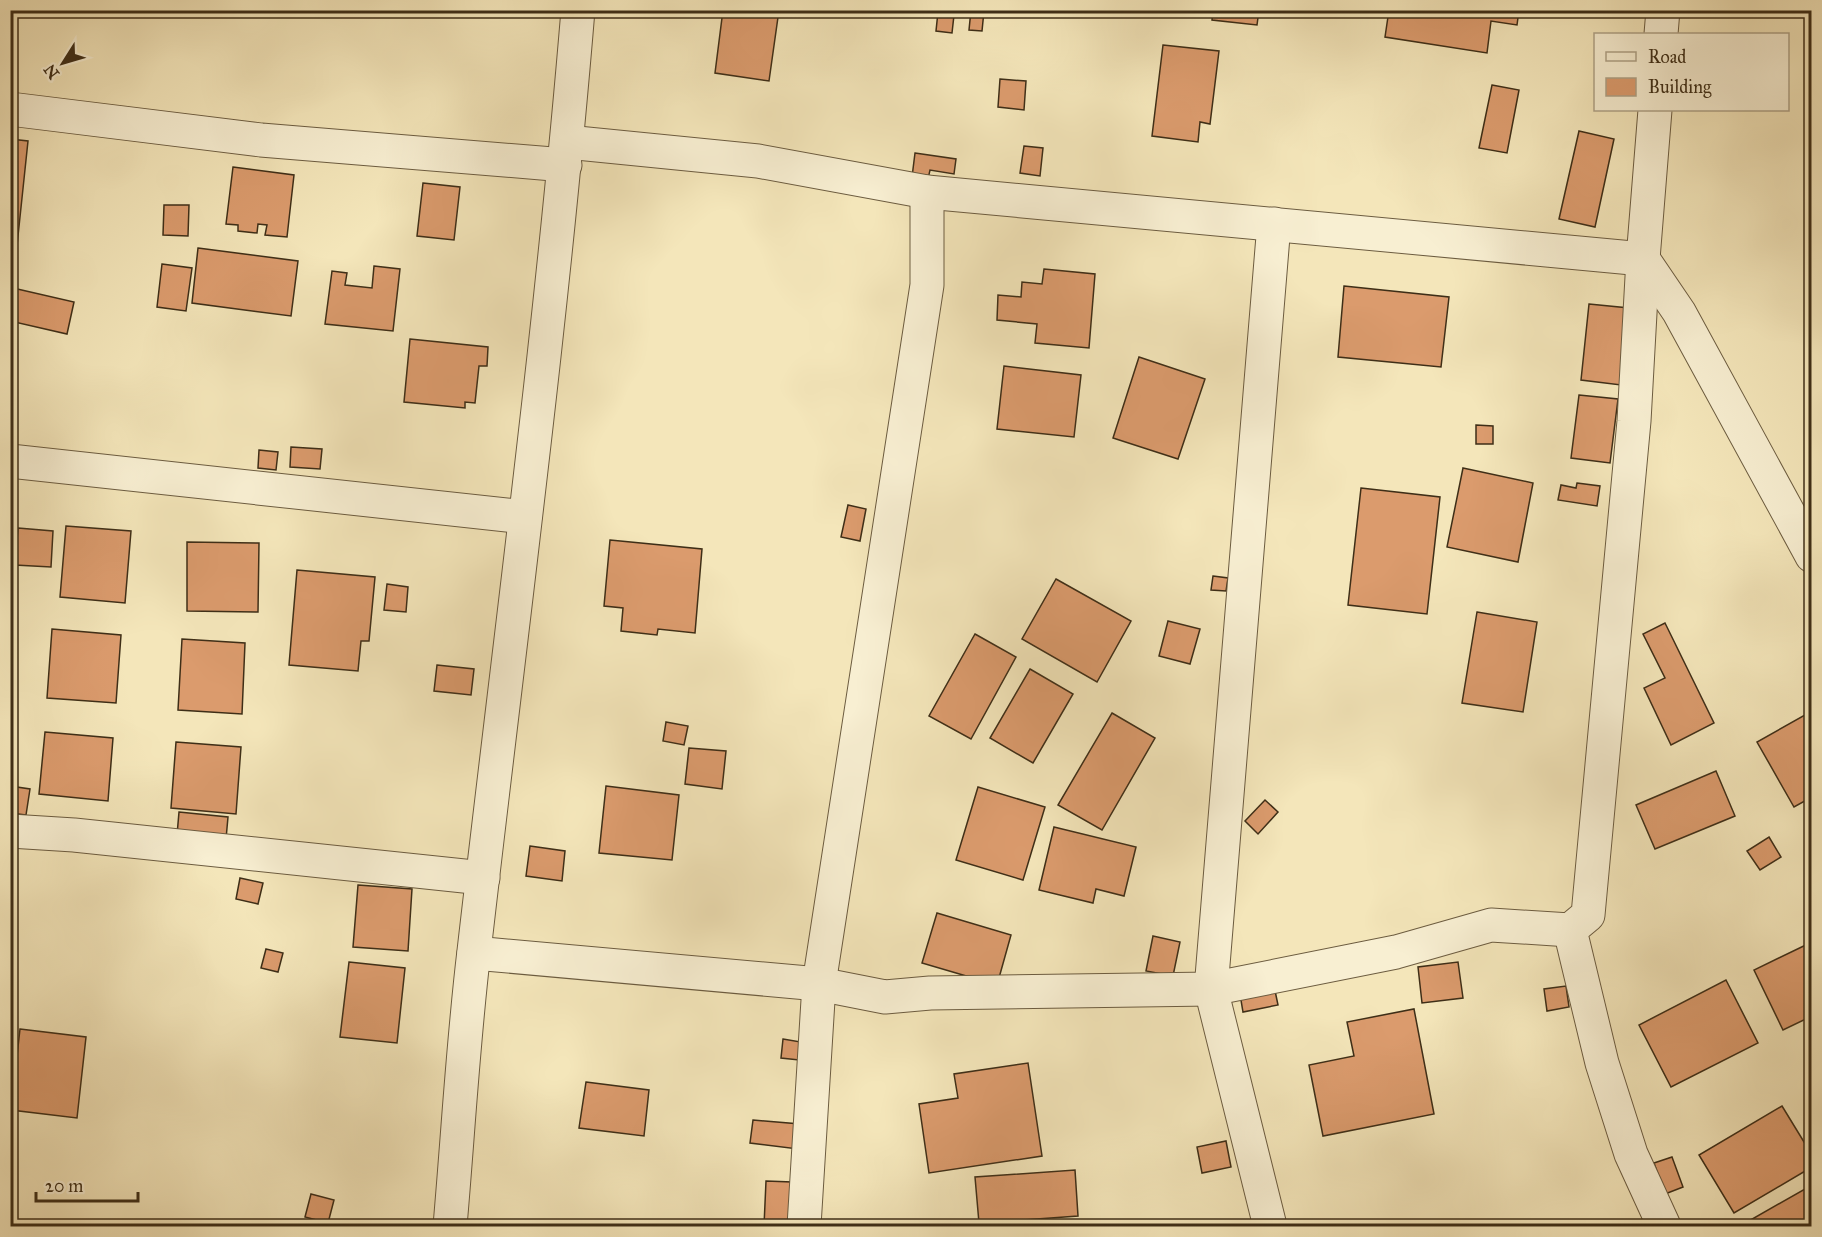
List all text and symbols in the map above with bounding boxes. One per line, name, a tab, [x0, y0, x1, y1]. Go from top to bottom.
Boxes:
north arrow	[33, 33, 93, 93]
legend	[1594, 33, 1789, 111]
text: Road	[1648, 46, 1686, 68]
text: N	[39, 60, 63, 83]
text: Building	[1648, 76, 1712, 99]
scale bar	[36, 1165, 138, 1203]
text: 20 m	[45, 1175, 83, 1197]

